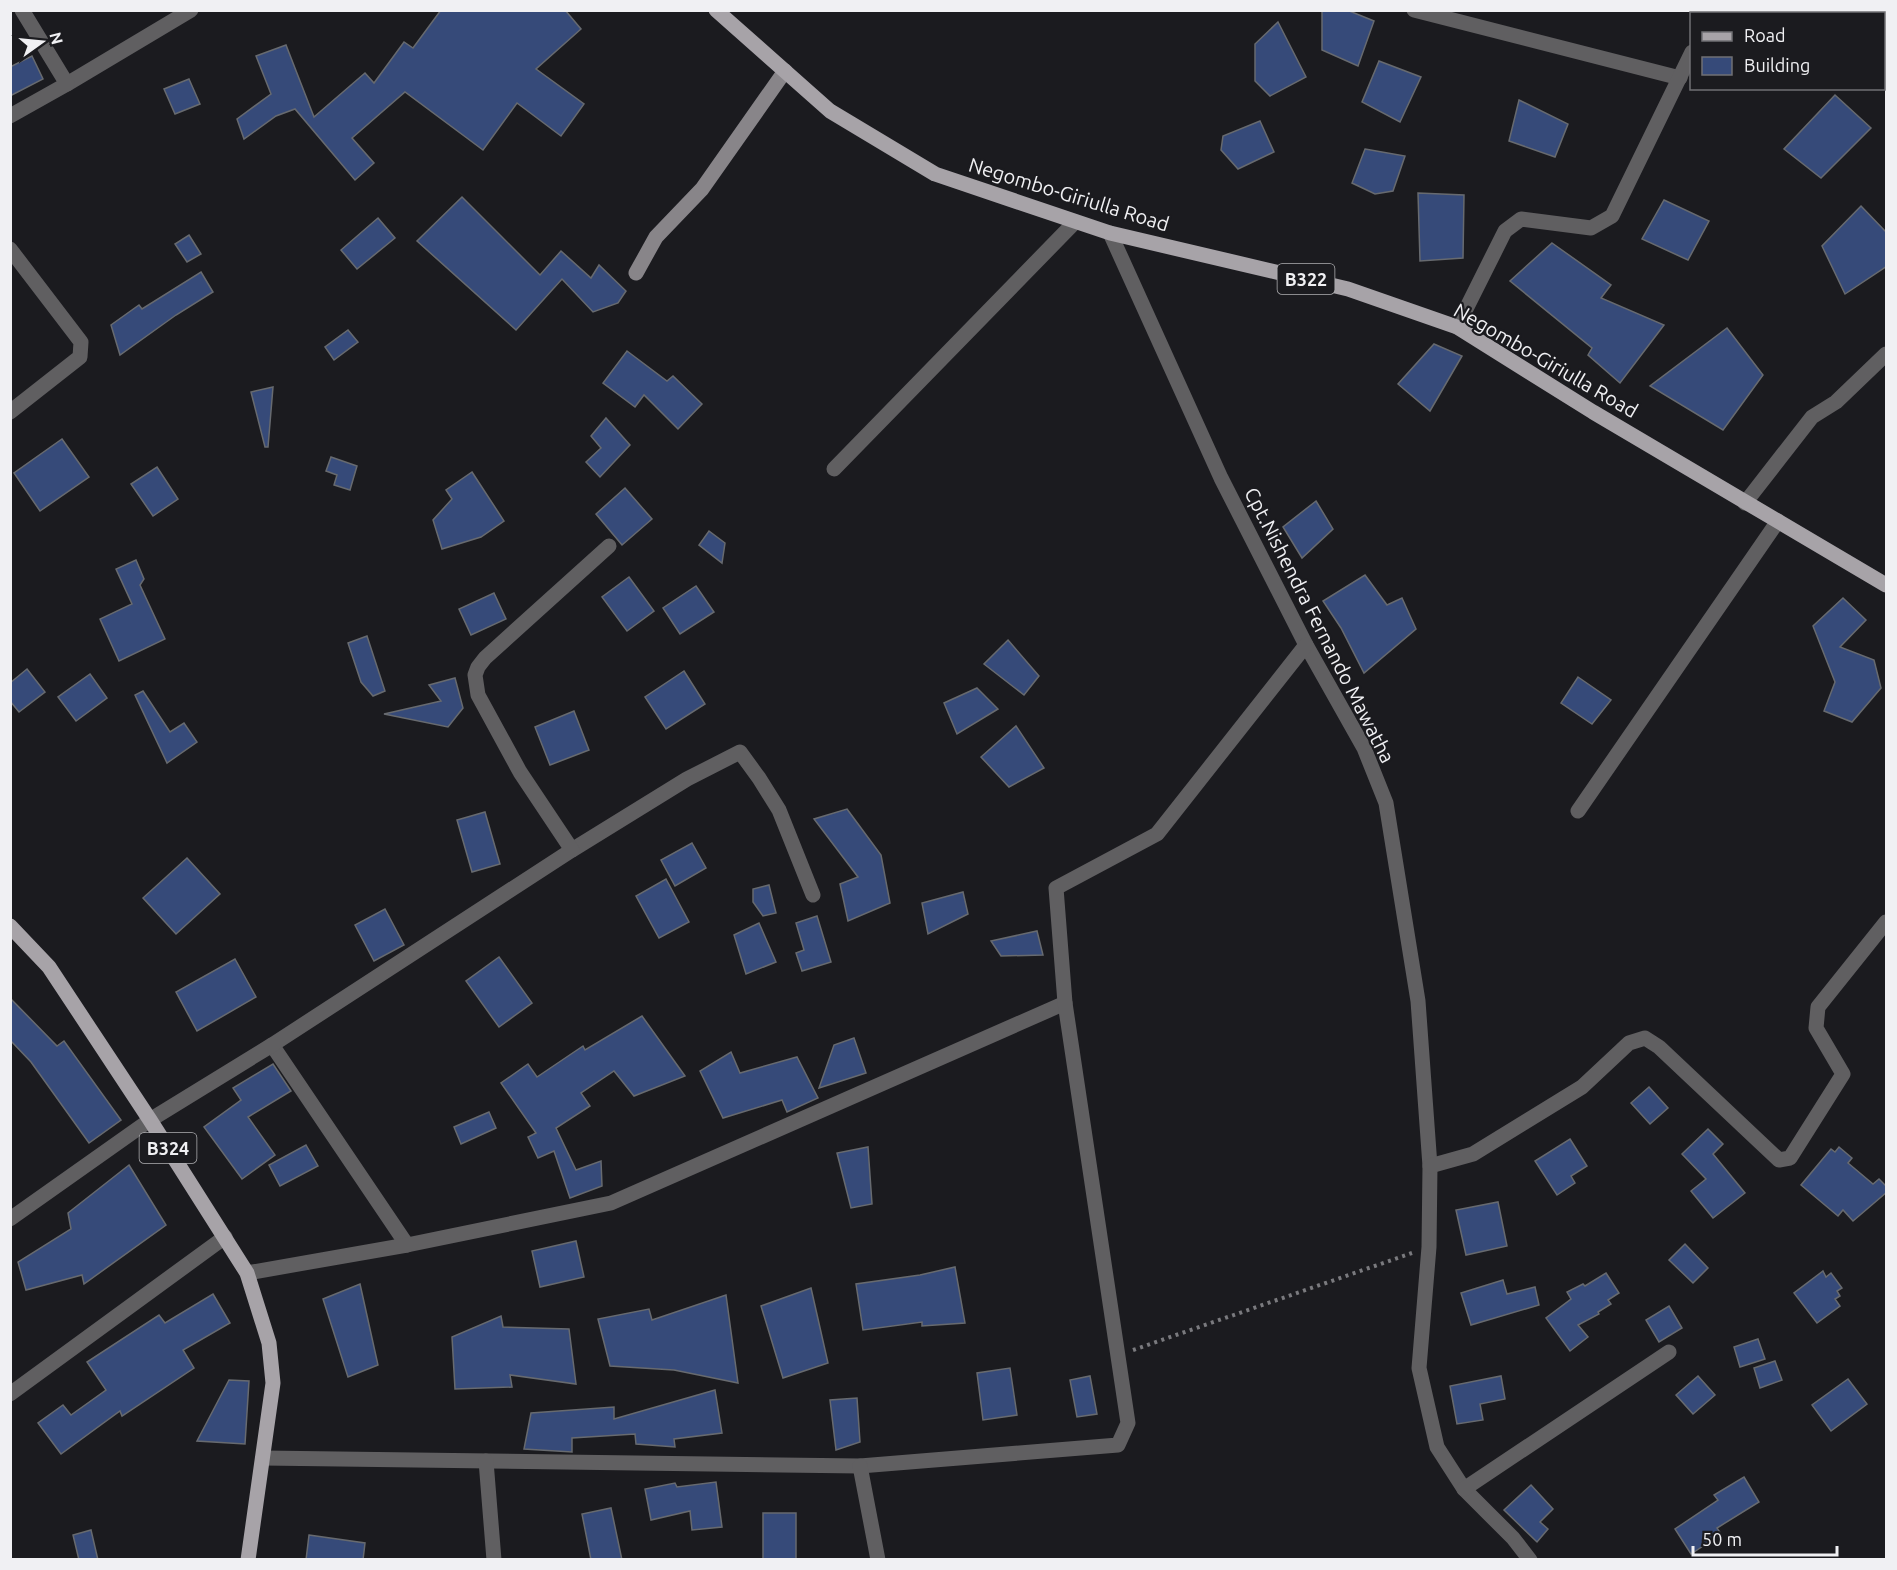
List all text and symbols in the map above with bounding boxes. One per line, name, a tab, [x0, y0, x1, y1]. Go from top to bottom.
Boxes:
north arrow	[12, 12, 72, 72]
legend	[1690, 12, 1885, 90]
text: Road	[1744, 25, 1786, 45]
text: N	[46, 30, 67, 46]
text: Building	[1744, 55, 1810, 75]
street label: Negombo-Giriulla Road	[966, 153, 1172, 235]
road number: B322	[1278, 264, 1334, 294]
street label: Negombo-Giriulla Road	[1450, 298, 1642, 422]
street label: Cpt.Nishendra Fernando Mawatha	[1240, 483, 1400, 767]
road number: B324	[140, 1133, 196, 1163]
scale bar	[1693, 1519, 1837, 1557]
text: 50 m	[1702, 1529, 1742, 1549]

